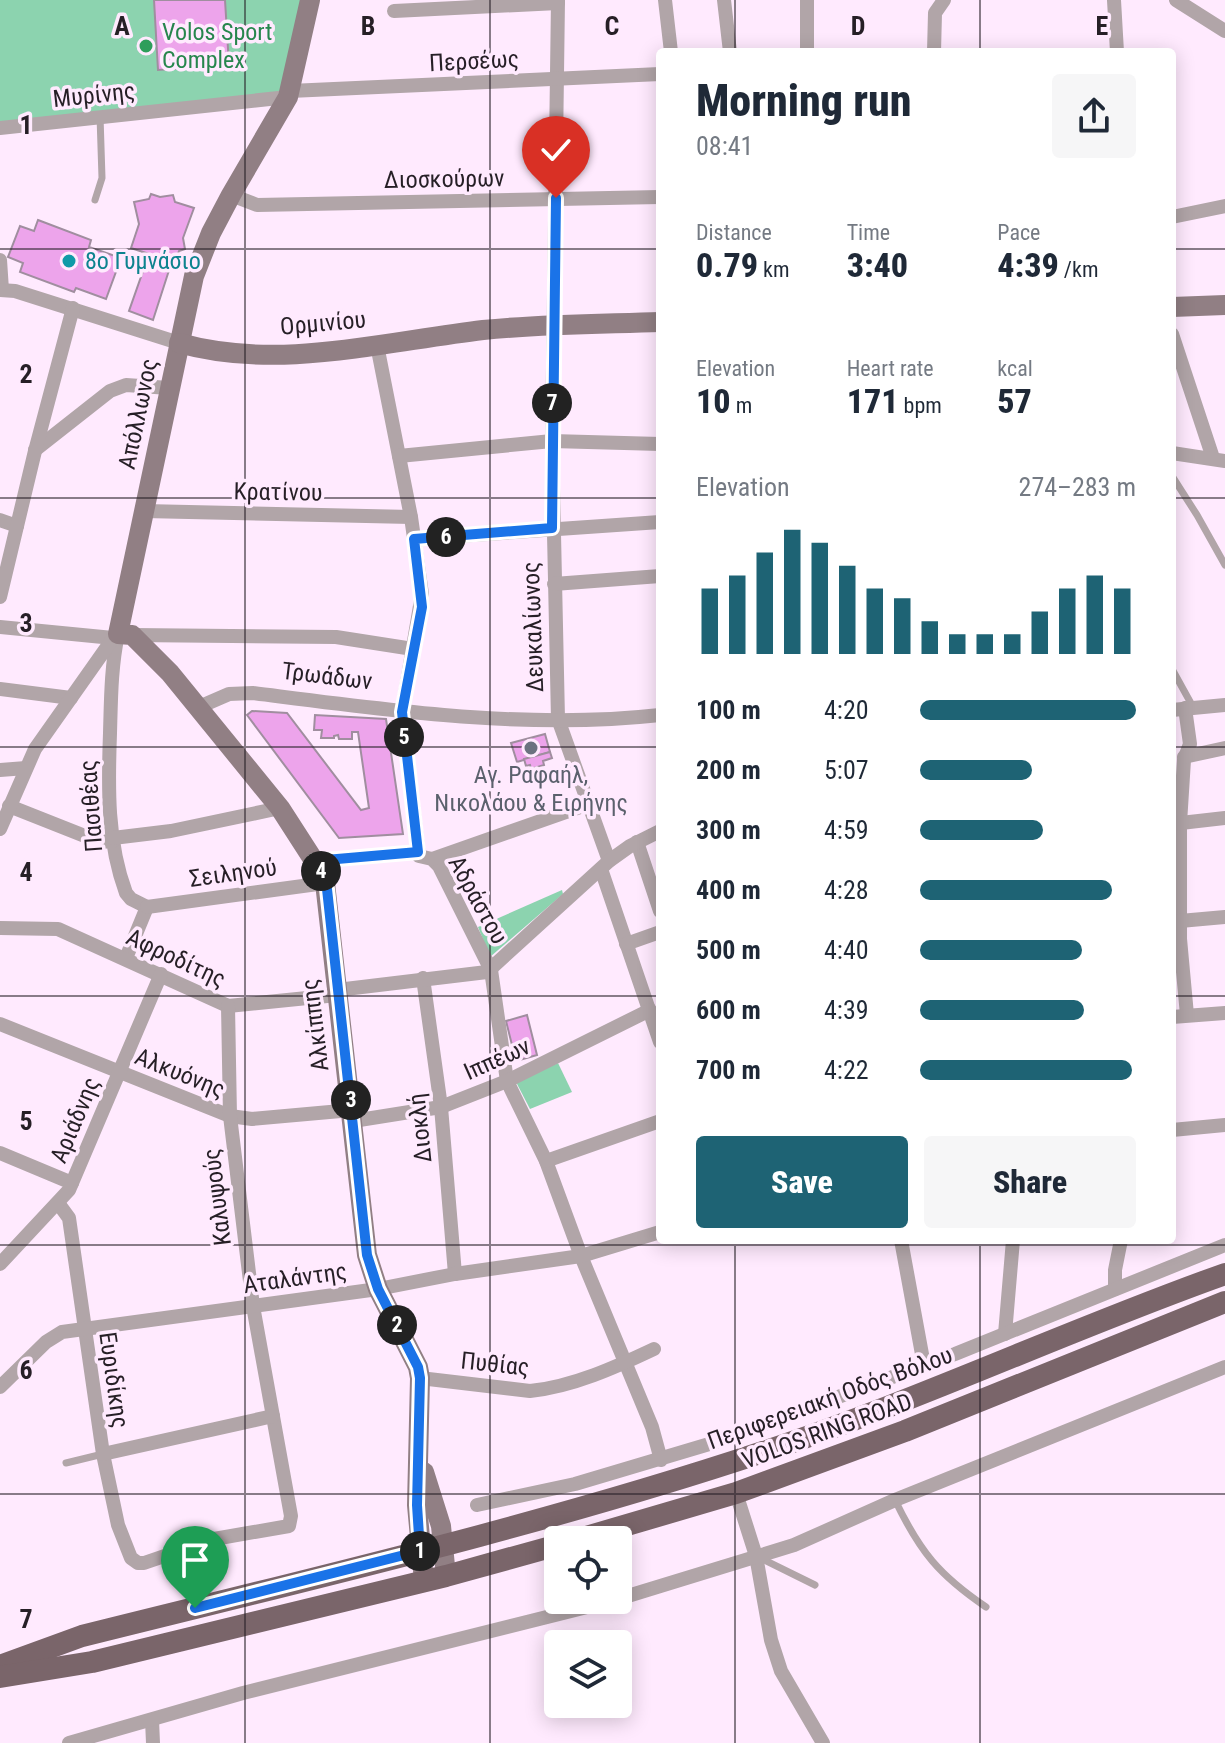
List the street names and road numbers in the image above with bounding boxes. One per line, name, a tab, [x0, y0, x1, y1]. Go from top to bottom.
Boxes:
street label: Περσέως	[428, 45, 520, 77]
street label: Μυρίνης	[52, 77, 136, 113]
street label: Διοσκούρων	[384, 164, 504, 194]
street label: Ορμινίου	[279, 305, 367, 341]
street label: Απόλλωνος	[113, 356, 163, 472]
street label: Κρατίνου	[233, 477, 323, 507]
street label: Δευκαλίωνος	[517, 561, 549, 693]
street label: Τρωάδων	[280, 657, 374, 695]
street label: Πασιθέας	[74, 759, 108, 853]
street label: Αδράστου	[442, 851, 514, 949]
street label: Σειληνού	[187, 853, 279, 893]
street label: Αφροδίτης	[122, 923, 230, 993]
street label: Αλκίππης	[295, 977, 335, 1073]
street label: Ιππέων	[460, 1032, 534, 1086]
street label: Αλκυόνης	[131, 1042, 229, 1104]
street label: Αριάδνης	[44, 1073, 106, 1167]
street label: Διοκλή	[402, 1092, 438, 1164]
street label: Καλυψούς	[197, 1147, 237, 1247]
street label: Αταλάντης	[241, 1257, 349, 1299]
street label: Ευριδίκης	[93, 1330, 135, 1430]
street label: Περιφερειακή Οδός Βόλου	[704, 1341, 956, 1455]
street label: Πυθίας	[459, 1346, 531, 1382]
street label: VOLOS RING ROAD	[738, 1387, 916, 1475]

